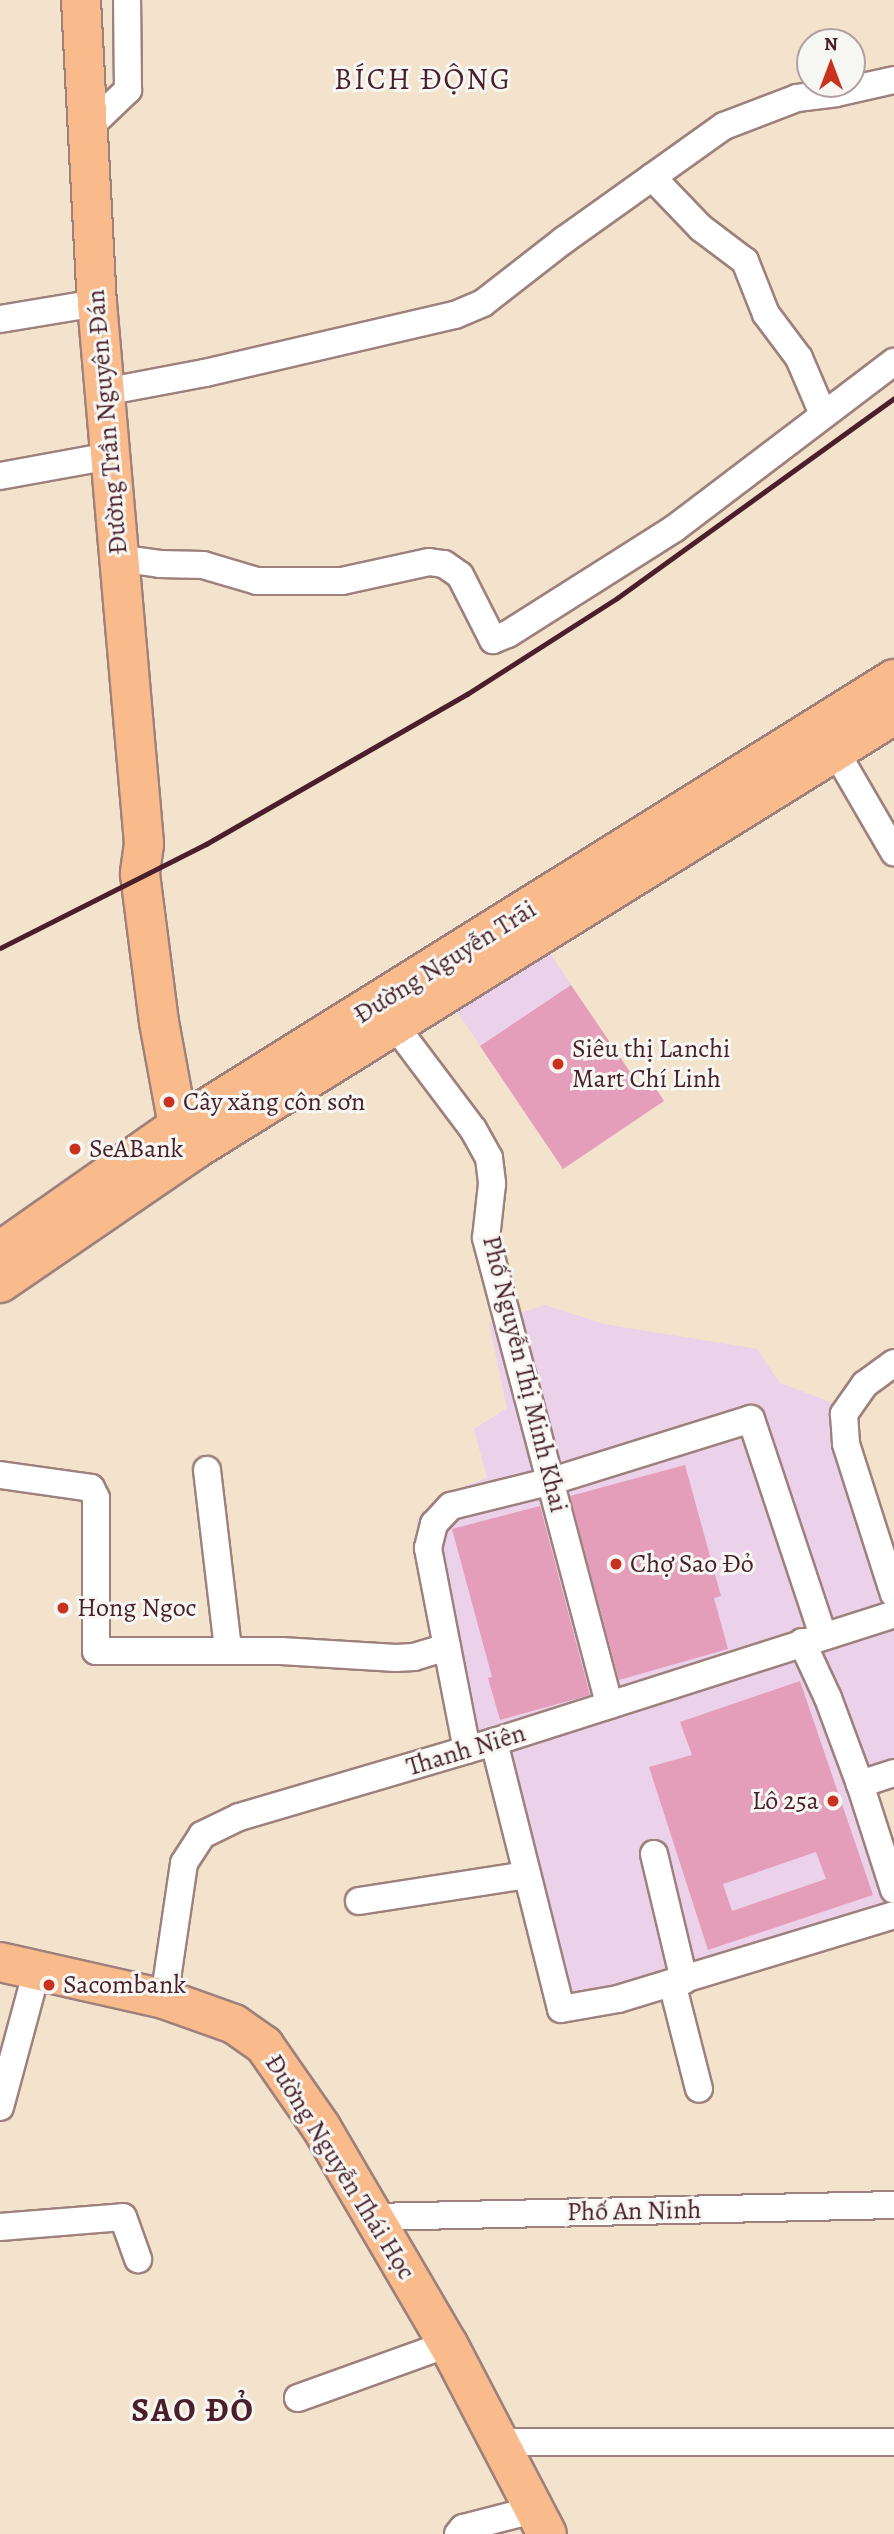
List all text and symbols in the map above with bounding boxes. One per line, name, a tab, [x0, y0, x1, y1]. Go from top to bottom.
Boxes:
north arrow	[796, 28, 866, 98]
text: N	[824, 31, 838, 57]
district label: BÍCH ĐỘNG	[335, 61, 511, 97]
street label: Đường Trần Nguyên Đán	[80, 288, 134, 556]
street label: Đường Nguyễn Trãi	[348, 893, 542, 1031]
place label: Siêu thị Lanchi Mart Chí Linh	[572, 1033, 730, 1094]
marker: Siêu thị Lanchi Mart Chí Linh	[550, 1056, 566, 1072]
place label: Cây xăng côn sơn	[183, 1086, 365, 1118]
marker: Cây xăng côn sơn	[161, 1094, 177, 1110]
place label: SeABank	[89, 1133, 184, 1165]
marker: SeABank	[67, 1141, 83, 1157]
street label: Phố Nguyễn Thị Minh Khai	[476, 1232, 574, 1516]
place label: Chợ Sao Đỏ	[630, 1548, 754, 1580]
marker: Chợ Sao Đỏ	[608, 1556, 624, 1572]
place label: Hong Ngoc	[77, 1592, 197, 1624]
marker: Hong Ngoc	[55, 1600, 71, 1616]
street label: Thanh Niên	[403, 1717, 529, 1783]
place label: Lô 25a	[752, 1785, 819, 1817]
marker: Lô 25a	[825, 1793, 841, 1809]
place label: Sacombank	[63, 1969, 186, 2001]
marker: Sacombank	[41, 1977, 57, 1993]
street label: Đường Nguyễn Thái Học	[258, 2049, 422, 2285]
street label: Phố An Ninh	[567, 2194, 701, 2228]
district label: SAO ĐỎ	[132, 2390, 254, 2430]

